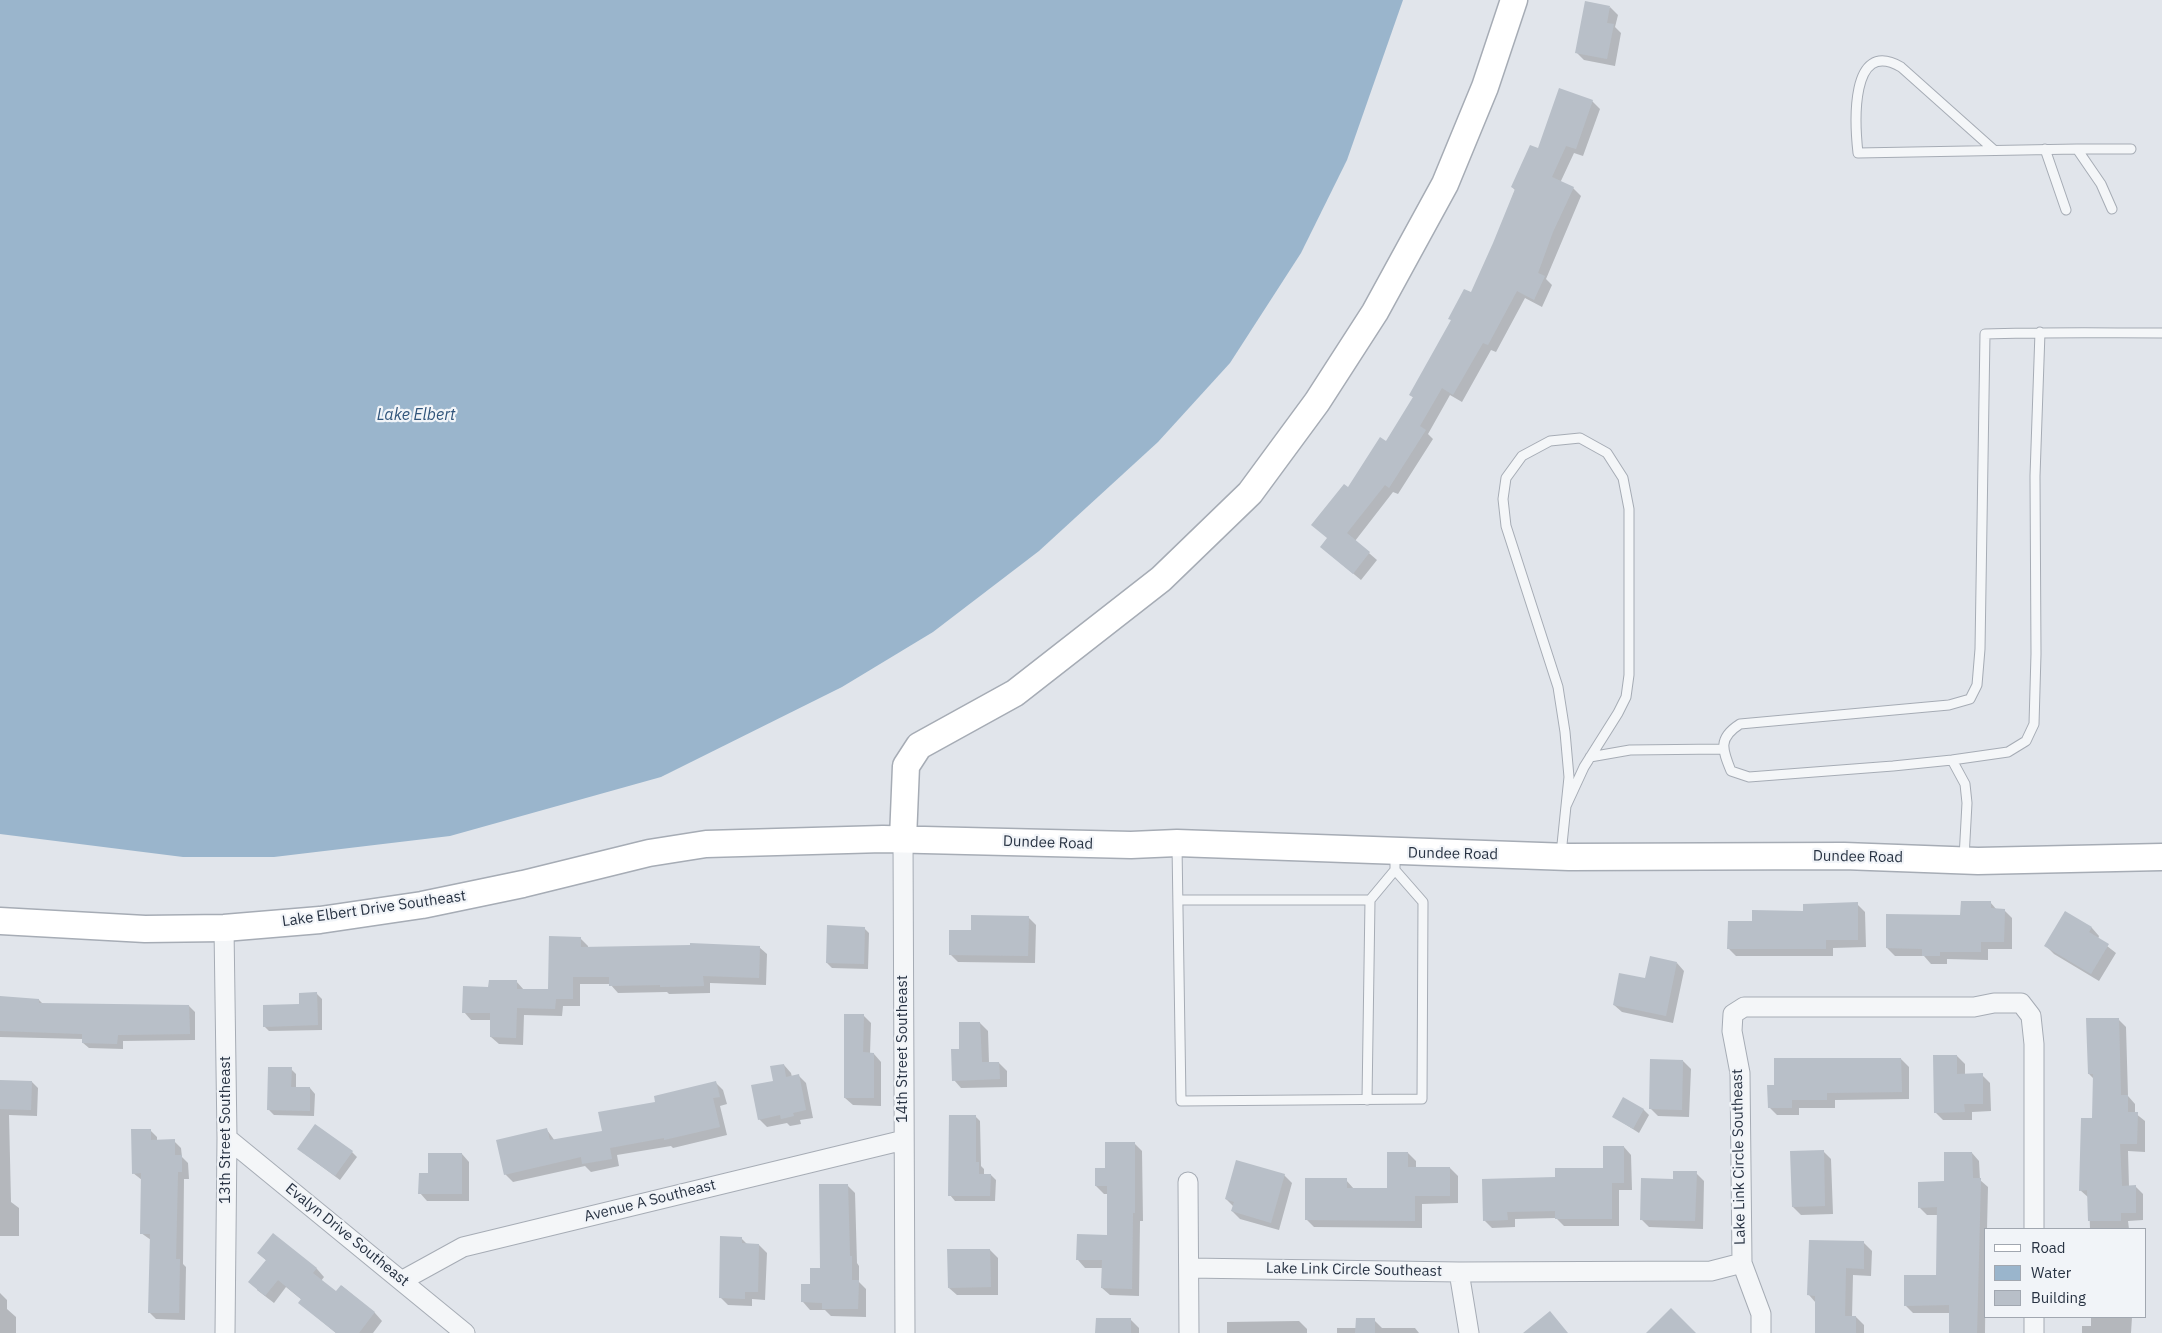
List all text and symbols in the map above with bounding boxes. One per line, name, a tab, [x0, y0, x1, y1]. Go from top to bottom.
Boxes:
water label: Lake Elbert	[377, 405, 455, 425]
street label: Dundee Road	[1003, 832, 1093, 854]
street label: Dundee Road	[1408, 844, 1498, 864]
street label: Dundee Road	[1813, 847, 1903, 867]
street label: Lake Elbert Drive Southeast	[281, 887, 467, 931]
street label: 14th Street Southeast	[894, 975, 912, 1123]
street label: 13th Street Southeast	[217, 1056, 235, 1204]
street label: Lake Link Circle Southeast	[1728, 1069, 1750, 1245]
street label: Avenue A Southeast	[582, 1176, 718, 1226]
street label: Evalyn Drive Southeast	[282, 1180, 412, 1290]
legend	[1984, 1228, 2147, 1318]
text: Road	[2031, 1238, 2066, 1257]
street label: Lake Link Circle Southeast	[1266, 1259, 1442, 1281]
text: Water	[2031, 1263, 2071, 1282]
text: Building	[2031, 1288, 2086, 1307]

